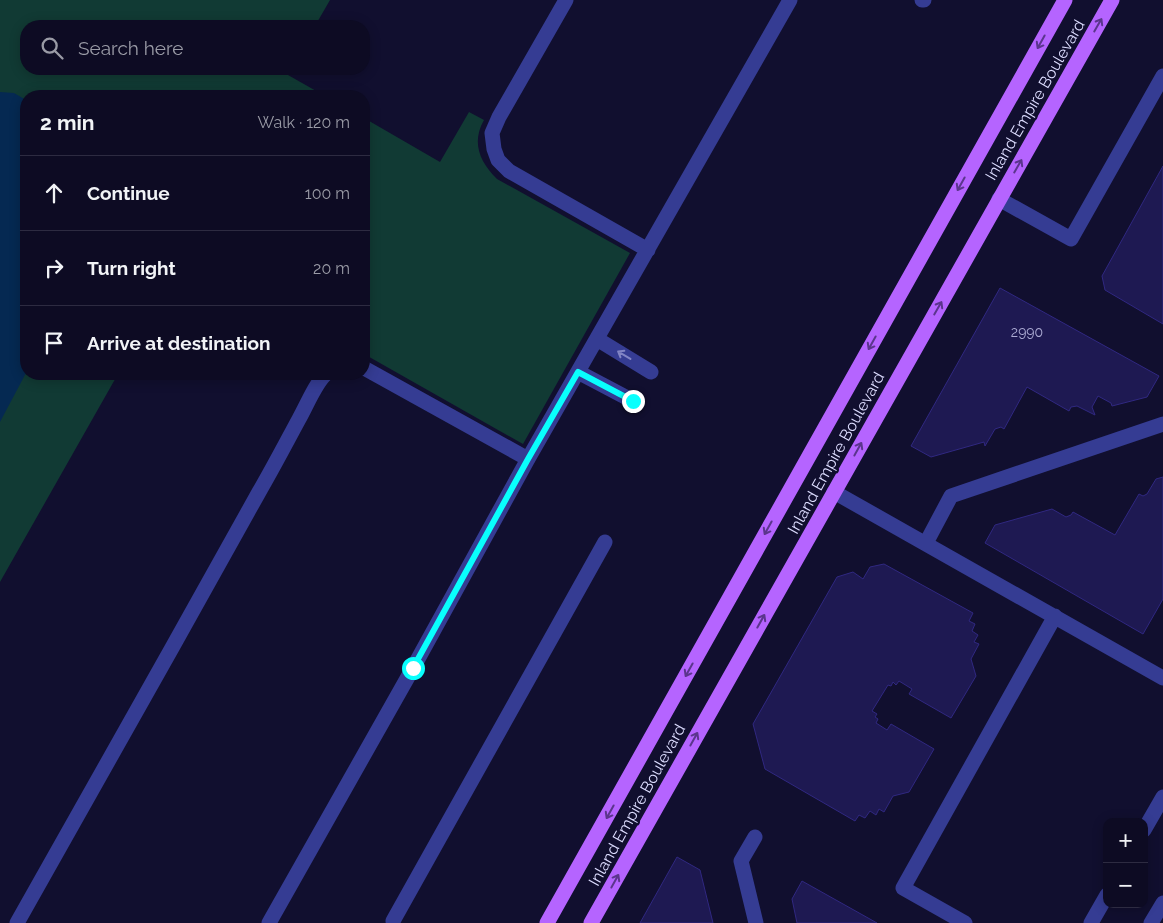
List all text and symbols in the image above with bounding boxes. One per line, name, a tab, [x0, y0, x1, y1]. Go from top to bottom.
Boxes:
street label: Inland Empire Boulevard	[981, 16, 1089, 184]
one-way arrow	[1093, 17, 1103, 32]
search box	[20, 20, 370, 75]
icon: search	[38, 34, 66, 62]
one-way arrow	[1035, 35, 1045, 49]
text: Search here	[78, 37, 184, 59]
text: 2 min	[40, 110, 94, 135]
text: Walk · 120 m	[258, 113, 350, 132]
one-way arrow	[1013, 159, 1023, 174]
one-way arrow	[955, 176, 965, 191]
icon: ahead	[40, 179, 68, 207]
text: Continue	[87, 182, 170, 204]
text: 100 m	[305, 184, 350, 203]
icon: right	[40, 254, 68, 282]
text: Turn right	[87, 257, 176, 279]
text: 20 m	[313, 259, 350, 278]
one-way arrow	[933, 301, 943, 315]
house number: 2990	[1011, 324, 1043, 340]
icon: arrive	[40, 329, 68, 357]
text: Arrive at destination	[87, 332, 271, 354]
one-way arrow	[867, 335, 877, 350]
one-way arrow	[617, 350, 632, 360]
street label: Inland Empire Boulevard	[784, 369, 888, 537]
route end	[622, 390, 645, 413]
one-way arrow	[854, 442, 863, 457]
one-way arrow	[763, 521, 773, 535]
one-way arrow	[756, 614, 766, 629]
route start	[402, 657, 425, 680]
one-way arrow	[684, 663, 694, 677]
street label: Inland Empire Boulevard	[585, 721, 689, 889]
one-way arrow	[690, 732, 700, 747]
one-way arrow	[604, 804, 614, 819]
map controls	[1103, 818, 1148, 908]
button: +	[1103, 818, 1148, 863]
button: −	[1103, 863, 1148, 908]
one-way arrow	[610, 874, 620, 888]

